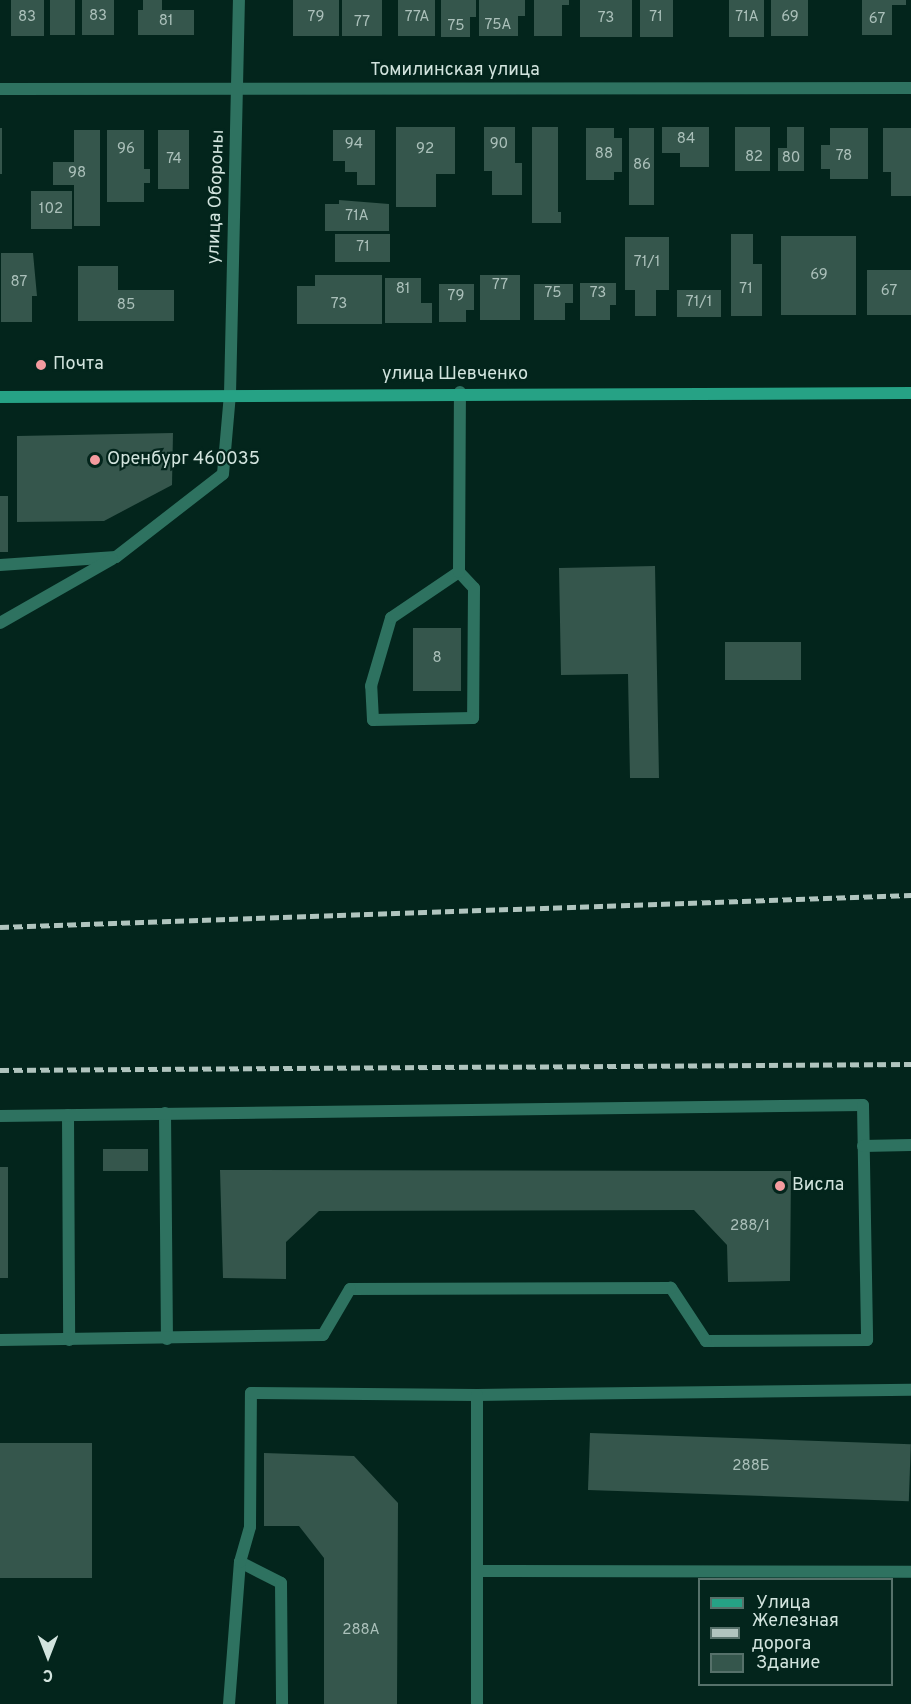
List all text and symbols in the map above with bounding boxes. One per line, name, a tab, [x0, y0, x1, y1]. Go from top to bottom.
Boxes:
house number: 83	[89, 8, 107, 26]
house number: 83	[18, 9, 36, 27]
house number: 79	[308, 9, 324, 27]
house number: 77А	[405, 9, 429, 27]
house number: 71	[649, 9, 663, 27]
house number: 71А	[735, 9, 759, 27]
house number: 69	[781, 9, 799, 27]
house number: 73	[598, 10, 614, 28]
house number: 67	[869, 11, 885, 29]
house number: 81	[159, 13, 173, 31]
house number: 77	[354, 14, 370, 32]
house number: 75А	[484, 17, 512, 35]
house number: 75	[447, 18, 465, 36]
street label: Томилинская улица	[370, 60, 540, 82]
street label: улица Обороны	[204, 129, 230, 265]
house number: 84	[677, 131, 695, 149]
house number: 94	[345, 136, 363, 154]
house number: 90	[490, 136, 508, 154]
house number: 96	[117, 141, 135, 159]
house number: 92	[416, 141, 434, 159]
house number: 88	[595, 146, 613, 164]
house number: 78	[836, 148, 852, 166]
house number: 82	[745, 149, 763, 167]
house number: 80	[782, 150, 800, 168]
house number: 74	[166, 151, 182, 169]
house number: 86	[633, 157, 651, 175]
house number: 98	[68, 165, 86, 183]
house number: 102	[39, 201, 63, 219]
house number: 71А	[345, 208, 369, 226]
house number: 71	[356, 239, 370, 257]
house number: 71/1	[634, 254, 660, 272]
house number: 69	[810, 267, 828, 285]
house number: 87	[11, 274, 27, 292]
house number: 77	[492, 277, 508, 295]
house number: 81	[396, 281, 410, 299]
house number: 71	[739, 281, 753, 299]
house number: 67	[881, 283, 897, 301]
house number: 75	[544, 285, 562, 303]
house number: 73	[590, 285, 606, 303]
house number: 79	[448, 288, 464, 306]
house number: 71/1	[686, 294, 712, 312]
house number: 73	[331, 296, 347, 314]
house number: 85	[117, 297, 135, 315]
place label: Почта	[53, 354, 104, 376]
marker: Почта	[34, 358, 48, 372]
street label: улица Шевченко	[382, 364, 528, 386]
place label: Оренбург 460035	[107, 449, 260, 471]
marker: Оренбург 460035	[88, 453, 102, 467]
house number: 8	[432, 650, 442, 668]
place label: Висла	[792, 1175, 844, 1197]
marker: Висла	[773, 1179, 787, 1193]
house number: 288/1	[730, 1218, 770, 1236]
house number: 288Б	[732, 1458, 770, 1476]
legend	[698, 1578, 893, 1686]
text: Улица	[756, 1592, 810, 1615]
text: Железная дорога	[752, 1610, 839, 1656]
house number: 288А	[342, 1622, 380, 1640]
north arrow	[18, 1626, 78, 1686]
text: Здание	[756, 1652, 820, 1675]
text: С	[43, 1664, 53, 1684]

